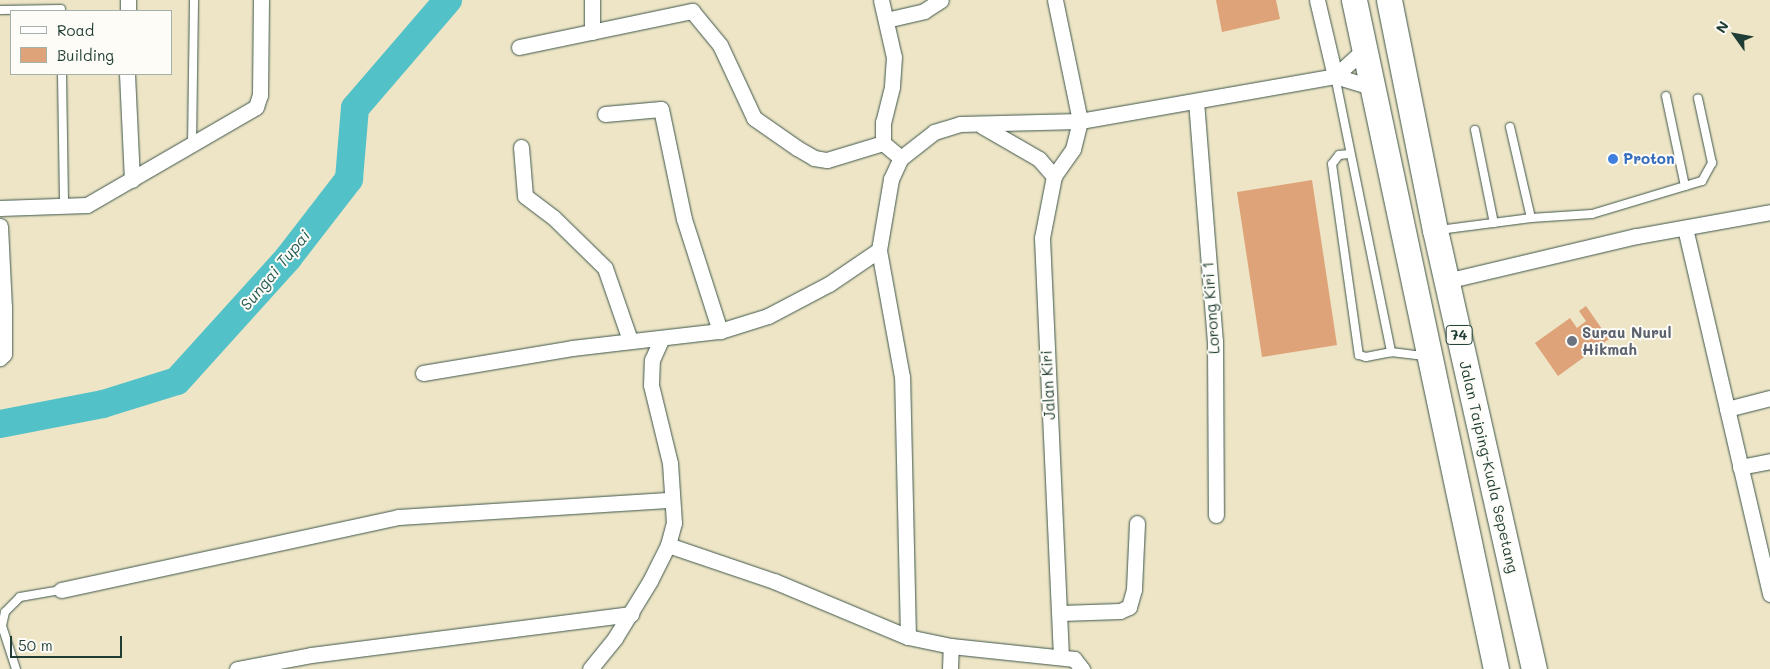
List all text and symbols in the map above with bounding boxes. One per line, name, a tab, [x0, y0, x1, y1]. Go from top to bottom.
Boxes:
legend	[10, 10, 172, 75]
north arrow	[1710, 10, 1760, 60]
text: N	[1711, 17, 1733, 36]
text: Road	[57, 20, 94, 40]
text: Building	[57, 45, 114, 65]
place label: Proton	[1623, 150, 1675, 168]
marker: Proton	[1607, 153, 1619, 165]
water label: Sungai Tupai	[236, 226, 314, 314]
street label: Lorong Kiri 1	[1199, 261, 1223, 355]
place label: Surau Nurul Hikmah	[1582, 323, 1671, 358]
road number: 74	[1445, 324, 1473, 346]
marker: Surau Nurul Hikmah	[1566, 335, 1578, 347]
street label: Jalan Kiri	[1037, 350, 1059, 420]
street label: Jalan Taiping-Kuala Sepetang	[1456, 359, 1522, 575]
scale bar	[12, 626, 125, 658]
text: 50 m	[18, 635, 53, 655]

